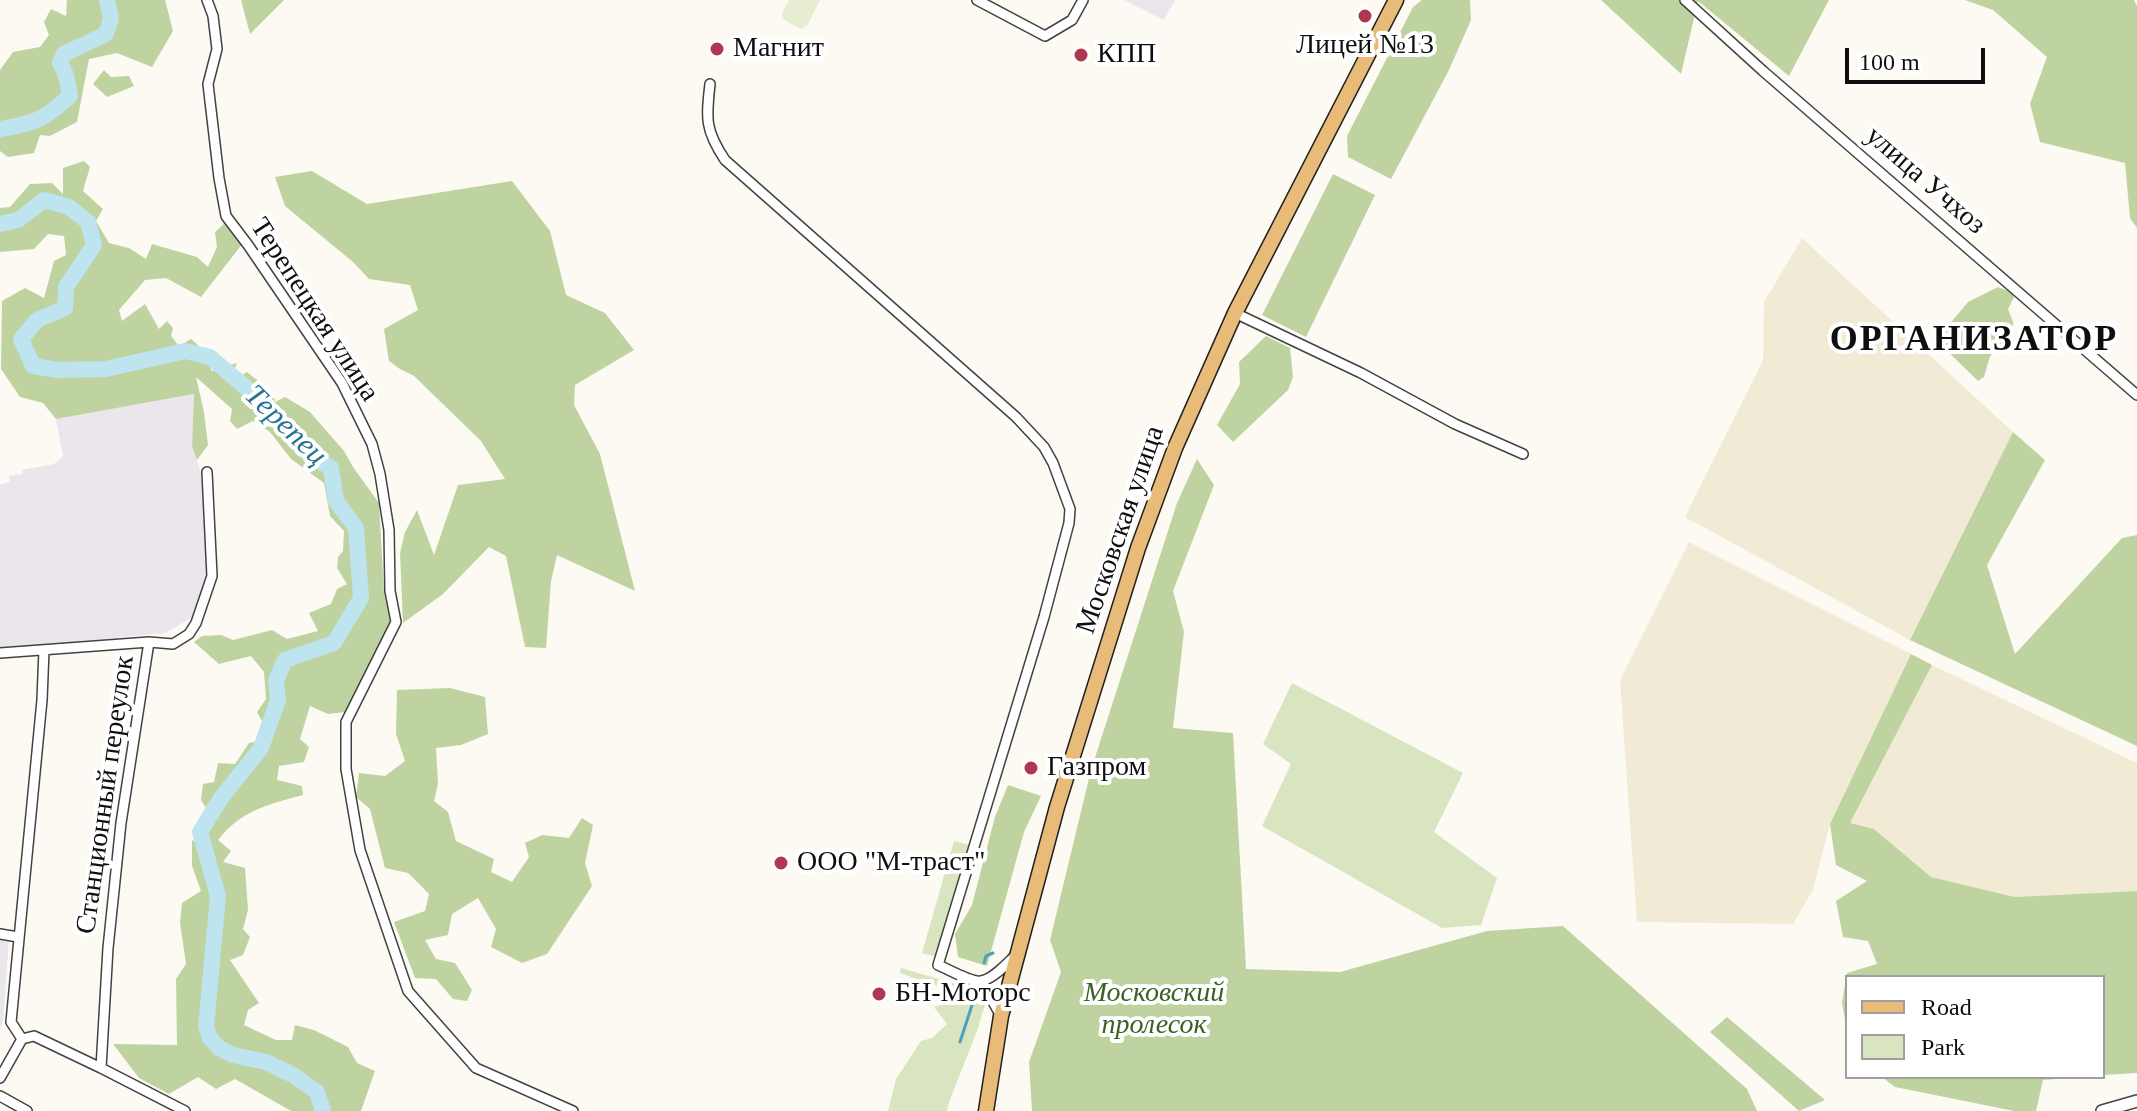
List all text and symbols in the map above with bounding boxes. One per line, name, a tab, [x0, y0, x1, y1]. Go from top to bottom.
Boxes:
marker: Лицей №13	[1356, 7, 1374, 25]
place label: Лицей №13	[1296, 29, 1434, 63]
place label: Магнит	[733, 32, 824, 66]
scale bar	[1849, 32, 1989, 82]
place label: КПП	[1097, 38, 1156, 72]
marker: Магнит	[708, 40, 726, 58]
marker: КПП	[1072, 46, 1090, 64]
text: 100 m	[1859, 49, 1920, 75]
street label: улица Учхоз	[1858, 120, 1992, 242]
street label: Терепецкая улица	[242, 212, 386, 408]
district label: ОРГАНИЗАТОР	[1830, 319, 2118, 363]
water label: Терепец	[236, 378, 334, 474]
street label: Московская улица	[1070, 422, 1172, 638]
street label: Станционный переулок	[70, 654, 142, 936]
place label: Газпром	[1047, 751, 1146, 785]
marker: Газпром	[1022, 759, 1040, 777]
place label: ООО "М-траст"	[797, 846, 985, 880]
marker: ООО "М-траст"	[772, 854, 790, 872]
legend	[1845, 975, 2105, 1079]
place label: БН-Моторс	[895, 977, 1031, 1011]
park label: Московский пролесок	[1084, 977, 1224, 1043]
marker: БН-Моторс	[870, 985, 888, 1003]
text: Road	[1921, 994, 1972, 1020]
text: Park	[1921, 1034, 1965, 1060]

